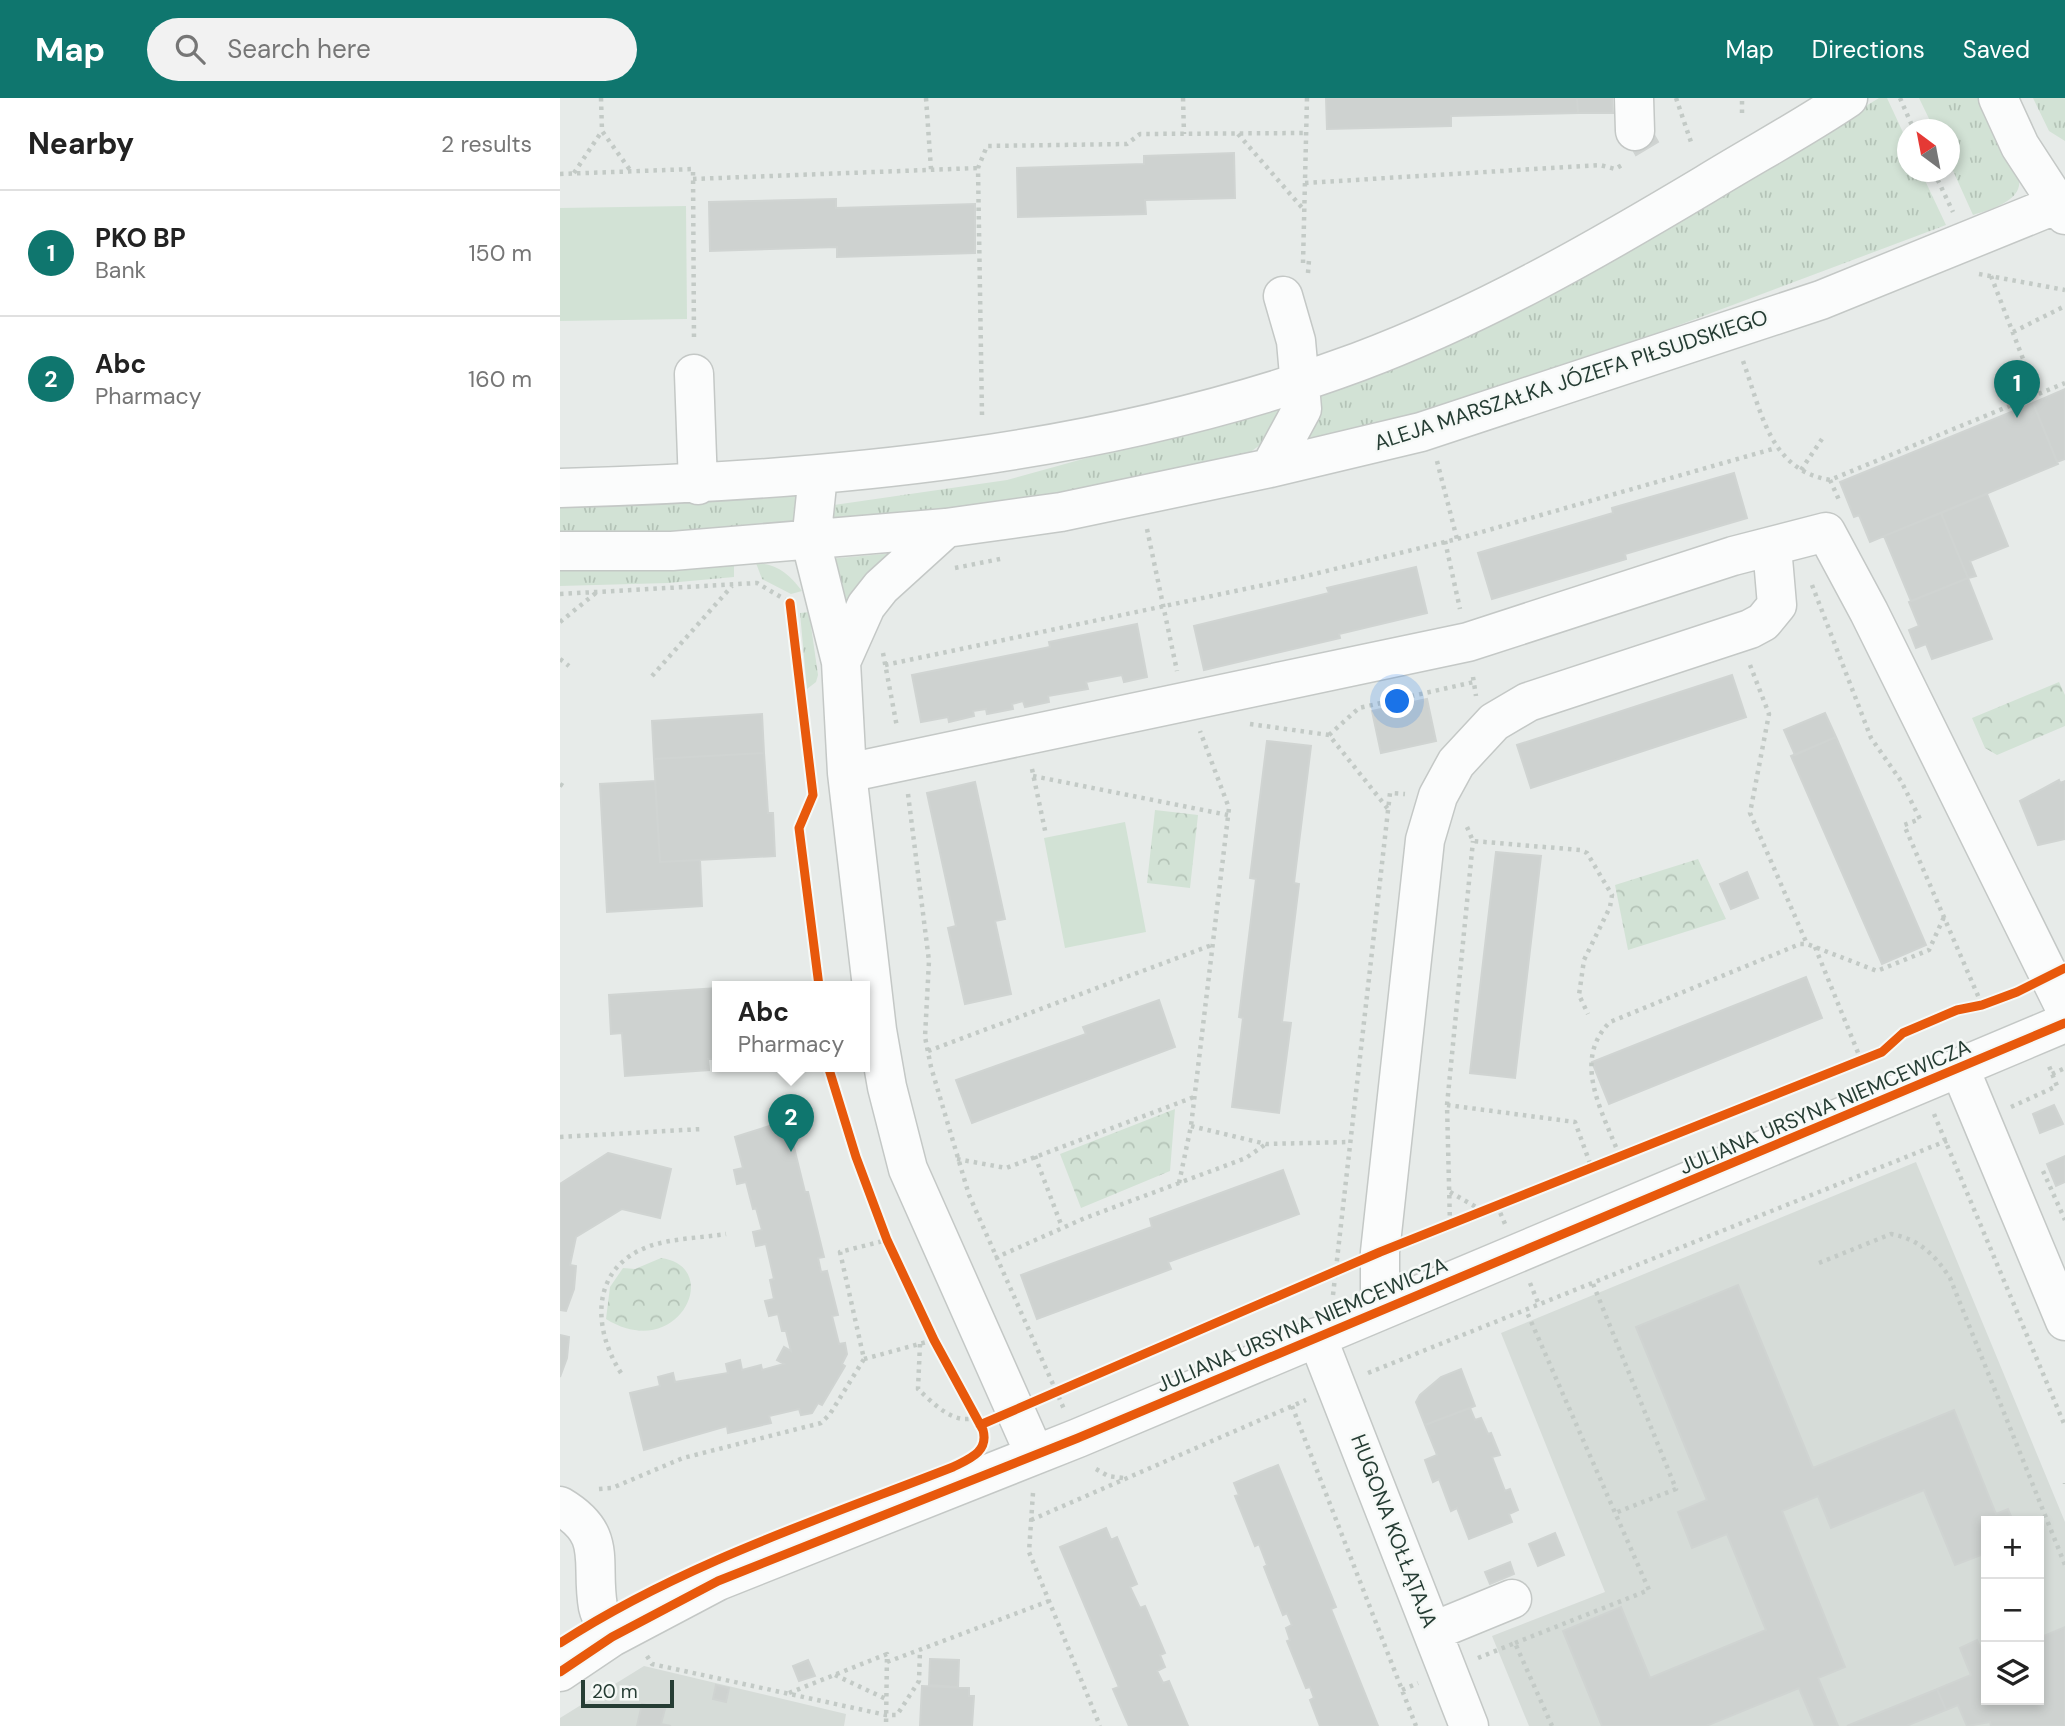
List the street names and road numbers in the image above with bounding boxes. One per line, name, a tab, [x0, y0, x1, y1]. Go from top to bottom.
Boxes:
street label: ALEJA MARSZAŁKA JÓZEFA PIŁSUDSKIEGO	[1371, 303, 1771, 457]
street label: JULIANA URSYNA NIEMCEWICZA	[1675, 1033, 1975, 1181]
street label: JULIANA URSYNA NIEMCEWICZA	[1152, 1251, 1452, 1399]
street label: HUGONA KOŁŁĄTAJA	[1344, 1430, 1444, 1632]

